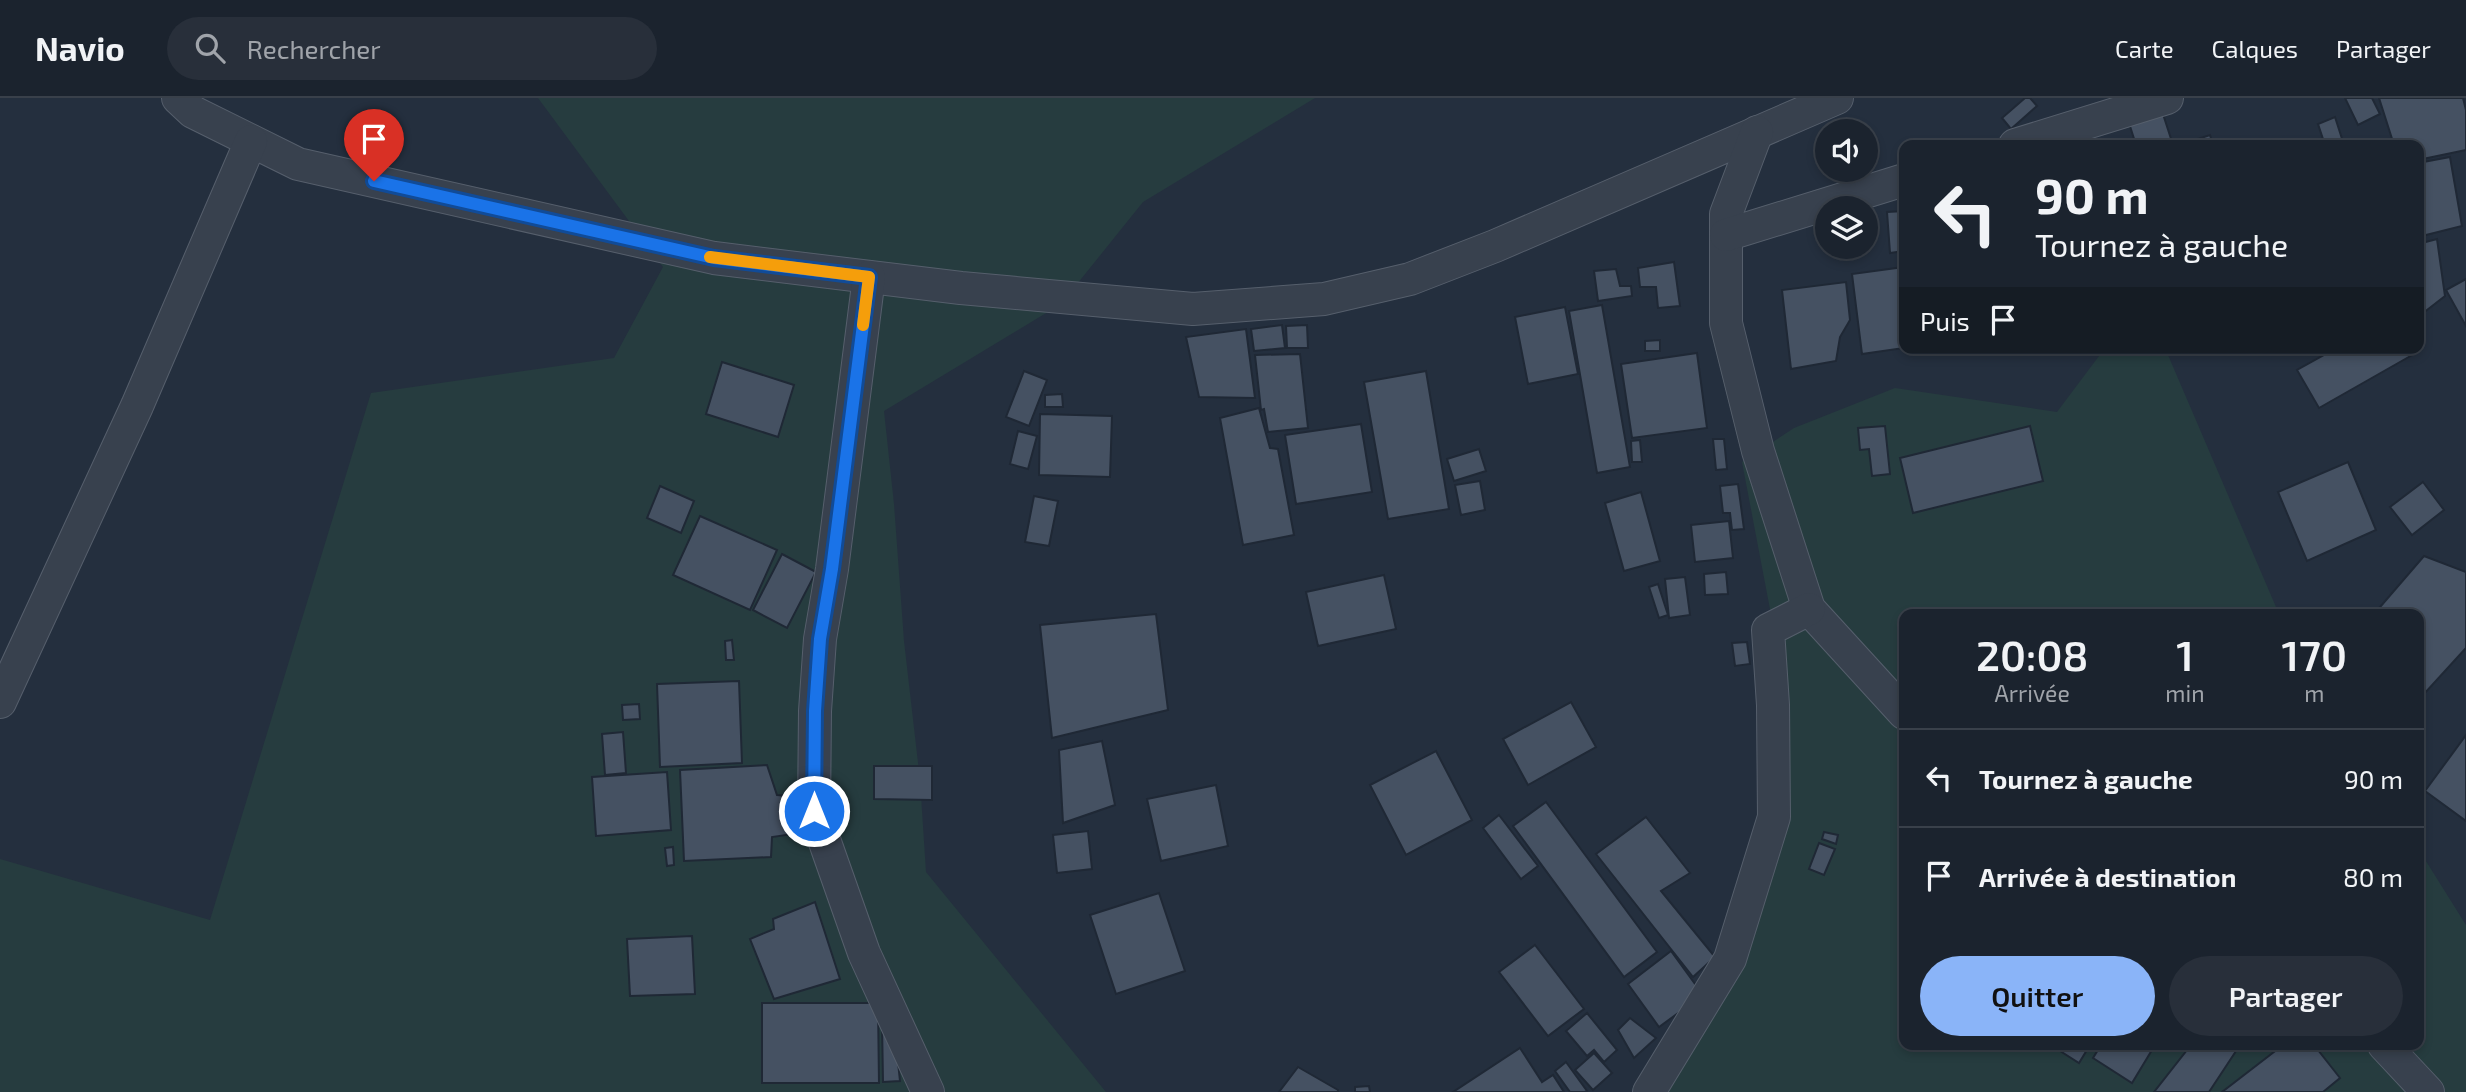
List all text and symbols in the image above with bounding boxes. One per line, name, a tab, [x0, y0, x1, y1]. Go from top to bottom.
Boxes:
search box	[167, 17, 657, 80]
text: Navio	[35, 28, 125, 68]
icon: search	[191, 29, 229, 67]
text: Rechercher	[247, 33, 381, 64]
text: Carte	[2115, 34, 2174, 63]
text: Calques	[2212, 34, 2298, 63]
text: Partager	[2336, 34, 2431, 63]
pin	[344, 109, 404, 181]
map controls	[1815, 119, 1878, 259]
button: sound	[1815, 119, 1878, 182]
icon: arrive	[355, 120, 393, 158]
text: 90 m	[2035, 165, 2149, 224]
icon: left	[1920, 168, 2011, 259]
button: layers	[1815, 196, 1878, 259]
text: Tournez à gauche	[2035, 225, 2288, 263]
icon: arrive	[1984, 301, 2022, 339]
text: Puis	[1920, 305, 1970, 336]
text: 20:08	[1976, 629, 2088, 679]
text: 1	[2176, 629, 2194, 679]
text: 170	[2282, 629, 2347, 679]
text: Arrivée	[1995, 679, 2070, 707]
text: min	[2165, 679, 2205, 707]
text: m	[2304, 679, 2324, 707]
icon: left	[1920, 759, 1958, 797]
text: Tournez à gauche	[1979, 763, 2193, 794]
text: 90 m	[2344, 763, 2403, 794]
position arrow	[777, 774, 851, 848]
icon: arrive	[1920, 857, 1958, 895]
text: Arrivée à destination	[1979, 861, 2236, 892]
text: 80 m	[2343, 861, 2403, 892]
button: Quitter	[1920, 956, 2155, 1036]
button: Partager	[2169, 956, 2403, 1036]

